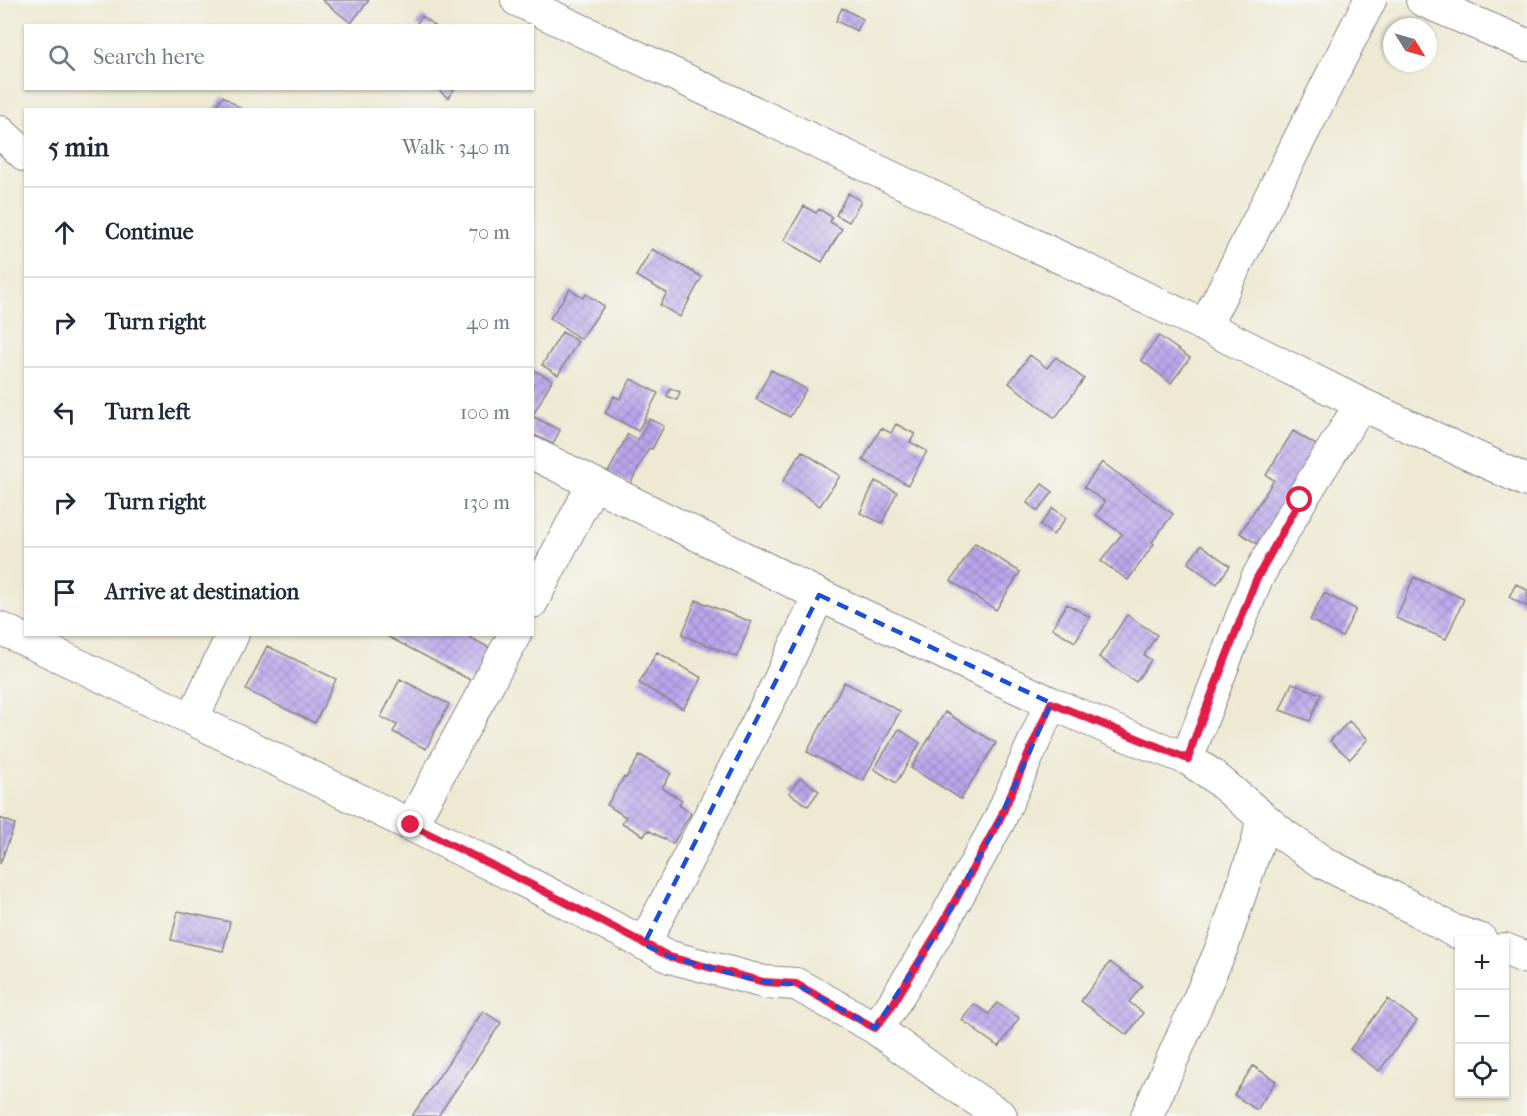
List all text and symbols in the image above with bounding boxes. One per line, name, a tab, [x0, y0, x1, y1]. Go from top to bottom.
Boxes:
north arrow	[1383, 18, 1437, 72]
search box	[24, 24, 534, 90]
icon: search	[45, 41, 78, 74]
text: Search here	[93, 44, 205, 70]
text: 5 min	[48, 132, 109, 163]
text: Walk · 340 m	[402, 136, 510, 159]
icon: ahead	[48, 216, 81, 249]
text: Continue	[105, 219, 194, 245]
text: 70 m	[468, 221, 510, 244]
icon: right	[48, 306, 81, 339]
text: Turn right	[105, 309, 206, 335]
text: 40 m	[466, 311, 510, 334]
icon: left	[48, 396, 81, 429]
text: Turn left	[105, 399, 191, 425]
text: 100 m	[460, 401, 510, 424]
icon: right	[48, 486, 81, 519]
route start	[1286, 486, 1312, 512]
text: Turn right	[105, 489, 206, 515]
text: 130 m	[463, 491, 510, 514]
icon: arrive	[48, 576, 81, 609]
text: Arrive at destination	[105, 579, 299, 605]
route end	[397, 811, 423, 837]
map controls	[1455, 936, 1509, 1098]
button: +	[1455, 936, 1509, 990]
button: −	[1455, 990, 1509, 1044]
button: locate	[1455, 1044, 1509, 1098]

